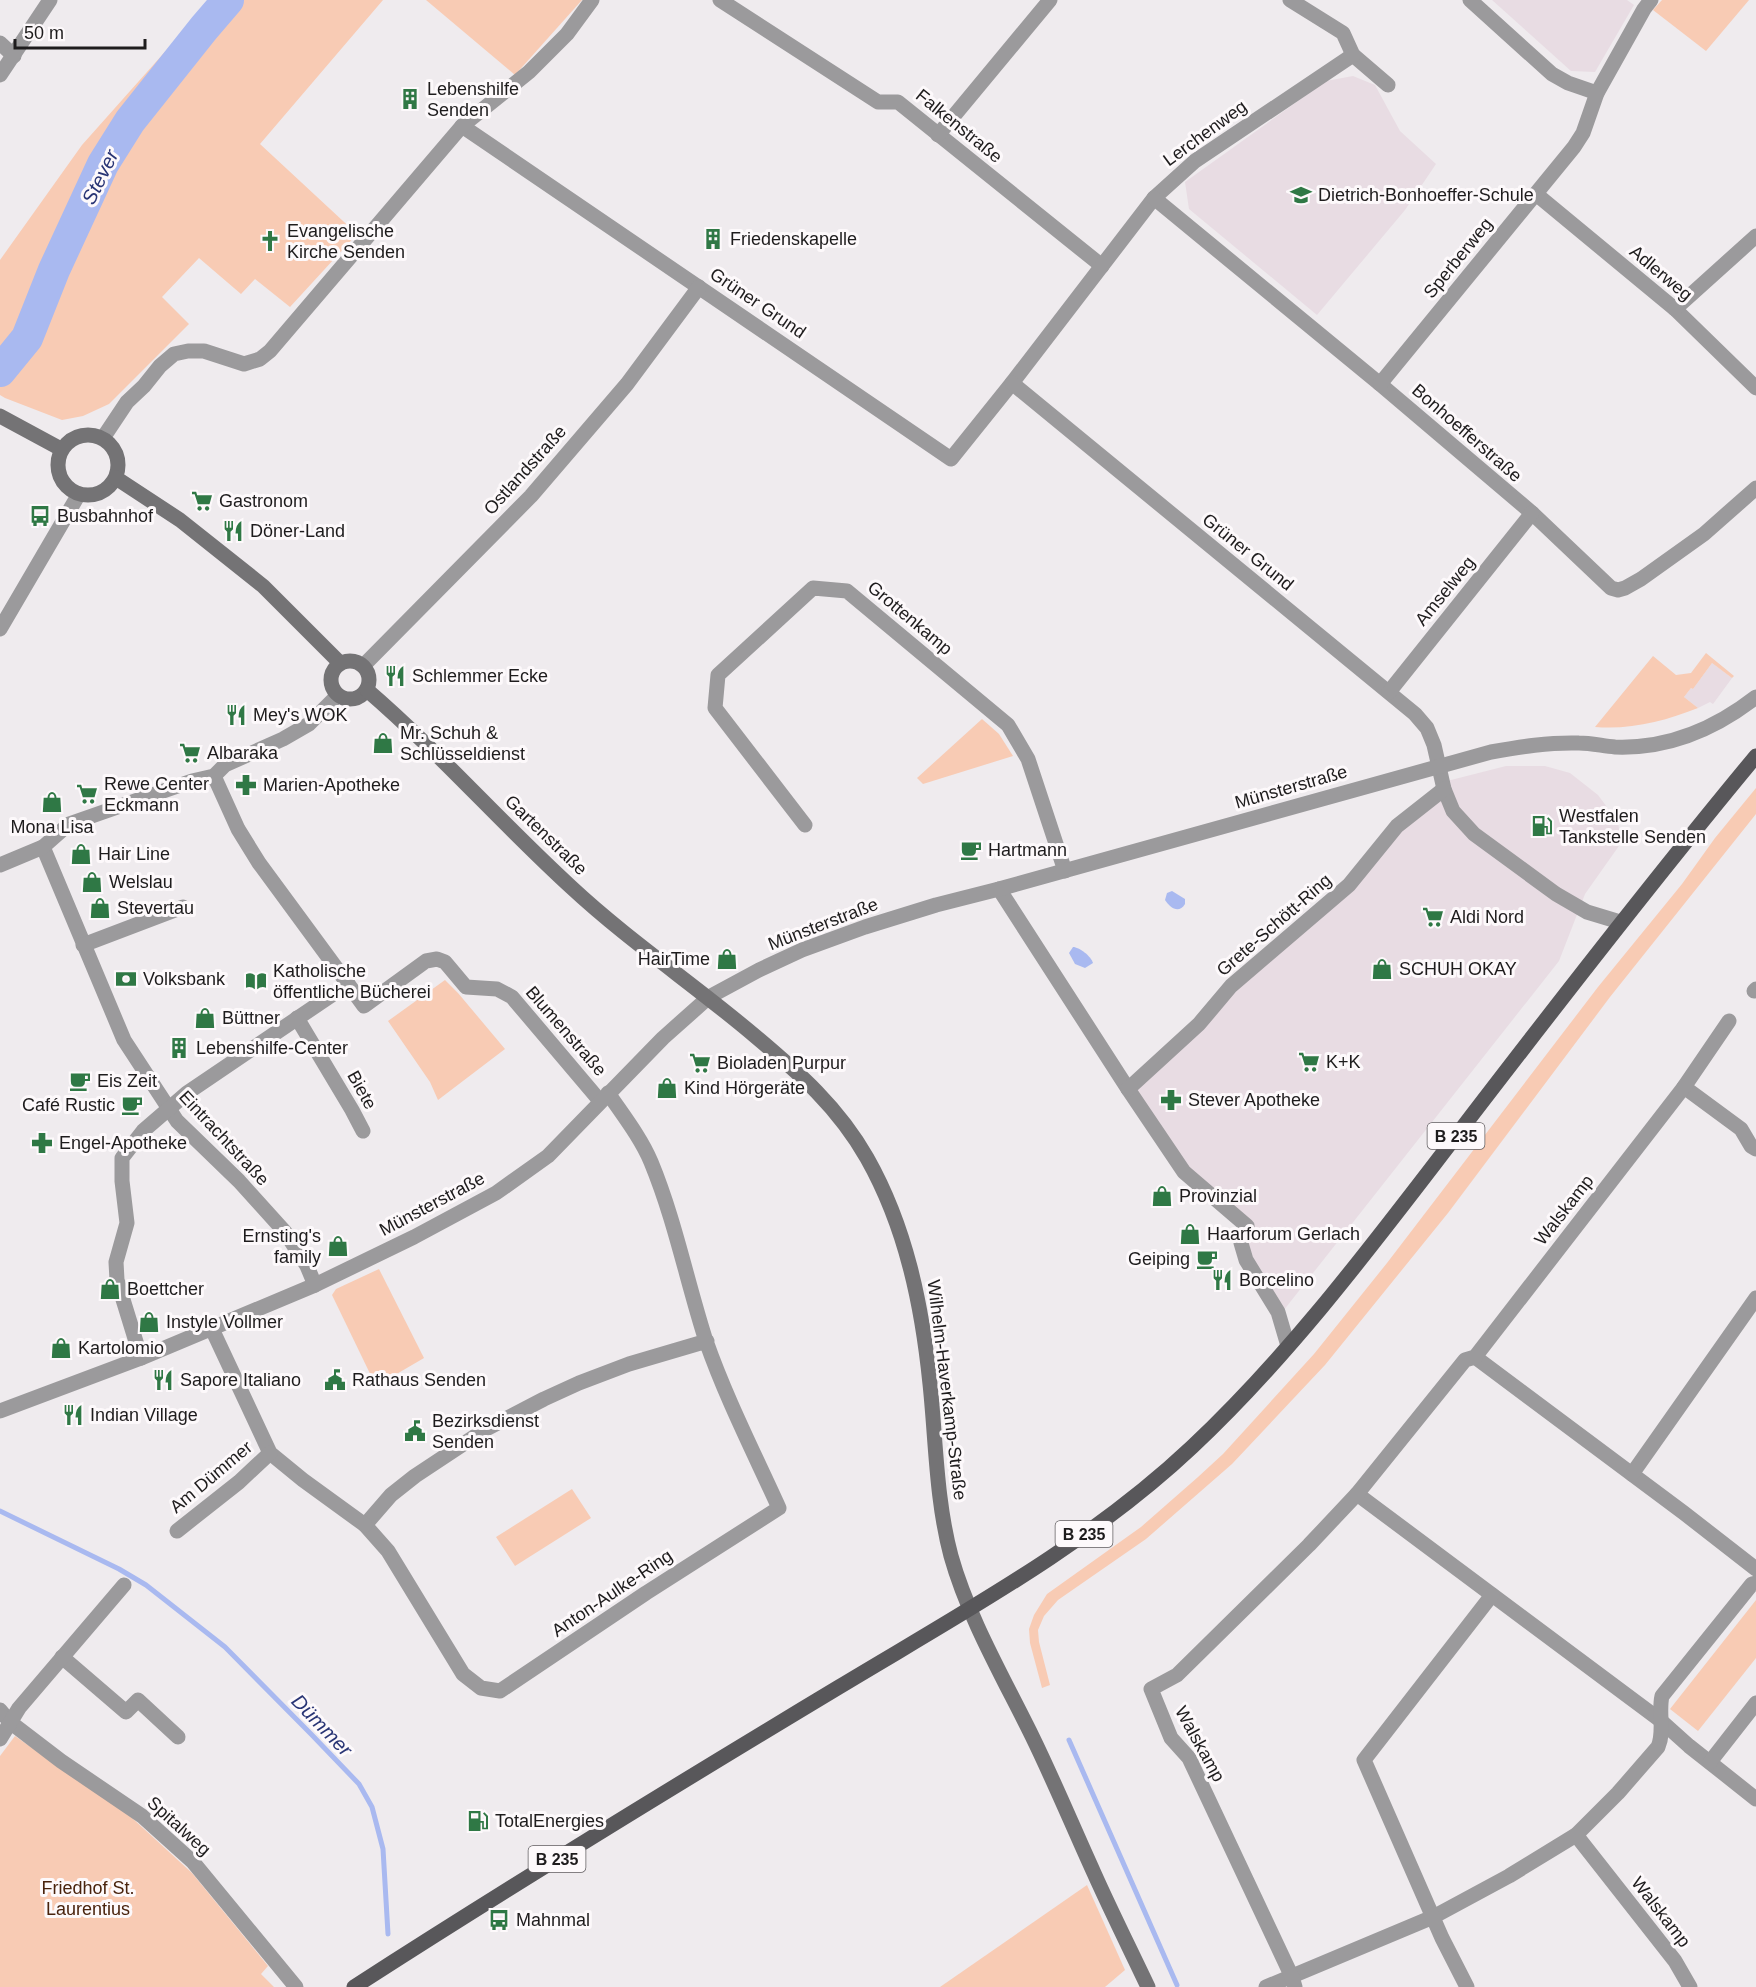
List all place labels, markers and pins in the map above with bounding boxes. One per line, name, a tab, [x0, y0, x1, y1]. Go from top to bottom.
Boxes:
place label: Lebenshilfe Senden	[427, 79, 519, 120]
building icon: Lebenshilfe Senden	[398, 87, 422, 111]
school or university icon: Dietrich-Bonhoeffer-Schule	[1289, 183, 1313, 207]
place label: Dietrich-Bonhoeffer-Schule	[1318, 185, 1534, 205]
place label: Evangelische Kirche Senden	[287, 221, 405, 262]
building icon: Friedenskapelle	[701, 227, 725, 251]
church icon: Evangelische Kirche Senden	[258, 229, 282, 253]
place label: Friedenskapelle	[730, 229, 857, 249]
supermarket icon: Gastronom	[190, 489, 214, 513]
place label: Gastronom	[219, 491, 308, 511]
bus stop icon: Busbahnhof	[28, 504, 52, 528]
place label: Busbahnhof	[57, 506, 154, 526]
restaurant icon: Döner-Land	[221, 519, 245, 543]
place label: Döner-Land	[250, 521, 345, 541]
restaurant icon: Schlemmer Ecke	[383, 664, 407, 688]
place label: Schlemmer Ecke	[412, 666, 548, 686]
restaurant icon: Mey's WOK	[224, 703, 248, 727]
place label: Mey's WOK	[253, 705, 347, 725]
place label: Mr. Schuh & Schlüsseldienst	[400, 723, 525, 764]
shop icon: Mr. Schuh & Schlüsseldienst	[371, 731, 395, 755]
supermarket icon: Albaraka	[178, 741, 202, 765]
place label: Albaraka	[207, 743, 279, 763]
pharmacy icon: Marien-Apotheke	[234, 773, 258, 797]
place label: Rewe Center Eckmann	[104, 774, 209, 815]
place label: Marien-Apotheke	[263, 775, 400, 795]
supermarket icon: Rewe Center Eckmann	[75, 782, 99, 806]
shop icon: Mona Lisa	[40, 790, 64, 814]
place label: Westfalen Tankstelle Senden	[1559, 806, 1706, 847]
fuel station icon: Westfalen Tankstelle Senden	[1530, 814, 1554, 838]
place label: Mona Lisa	[10, 817, 95, 837]
cafe icon: Hartmann	[959, 838, 983, 862]
place label: Hartmann	[988, 840, 1067, 860]
shop icon: Hair Line	[69, 842, 93, 866]
place label: Hair Line	[98, 844, 170, 864]
shop icon: Welslau	[80, 870, 104, 894]
place label: Welslau	[109, 872, 173, 892]
shop icon: Stevertau	[88, 896, 112, 920]
place label: Stevertau	[117, 898, 194, 918]
supermarket icon: Aldi Nord	[1421, 905, 1445, 929]
place label: Aldi Nord	[1450, 907, 1524, 927]
shop icon: HairTime	[715, 947, 739, 971]
place label: HairTime	[638, 949, 710, 969]
shop icon: SCHUH OKAY	[1370, 957, 1394, 981]
place label: SCHUH OKAY	[1399, 959, 1517, 979]
place label: Katholische öffentliche Bücherei	[273, 961, 431, 1002]
bank icon: Volksbank	[114, 967, 138, 991]
place label: Volksbank	[143, 969, 226, 989]
library icon: Katholische öffentliche Bücherei	[244, 969, 268, 993]
shop icon: Büttner	[193, 1006, 217, 1030]
place label: Büttner	[222, 1008, 280, 1028]
building icon: Lebenshilfe-Center	[167, 1036, 191, 1060]
place label: Lebenshilfe-Center	[196, 1038, 348, 1058]
supermarket icon: K+K	[1297, 1050, 1321, 1074]
supermarket icon: Bioladen Purpur	[688, 1051, 712, 1075]
place label: K+K	[1326, 1052, 1361, 1072]
place label: Bioladen Purpur	[717, 1053, 846, 1073]
cafe icon: Eis Zeit	[68, 1069, 92, 1093]
place label: Eis Zeit	[97, 1071, 157, 1091]
shop icon: Kind Hörgeräte	[655, 1076, 679, 1100]
place label: Kind Hörgeräte	[684, 1078, 805, 1098]
pharmacy icon: Stever Apotheke	[1159, 1088, 1183, 1112]
place label: Stever Apotheke	[1188, 1090, 1320, 1110]
cafe icon: Café Rustic	[120, 1093, 144, 1117]
place label: Café Rustic	[22, 1095, 115, 1115]
pharmacy icon: Engel-Apotheke	[30, 1131, 54, 1155]
place label: Engel-Apotheke	[59, 1133, 187, 1153]
shop icon: Provinzial	[1150, 1184, 1174, 1208]
place label: Provinzial	[1179, 1186, 1257, 1206]
shop icon: Haarforum Gerlach	[1178, 1222, 1202, 1246]
place label: Haarforum Gerlach	[1207, 1224, 1360, 1244]
place label: Ernsting's family	[243, 1226, 321, 1267]
shop icon: Ernsting's family	[326, 1234, 350, 1258]
cafe icon: Geiping	[1195, 1247, 1219, 1271]
place label: Geiping	[1128, 1249, 1190, 1269]
restaurant icon: Borcelino	[1210, 1268, 1234, 1292]
place label: Borcelino	[1239, 1270, 1314, 1290]
shop icon: Boettcher	[98, 1277, 122, 1301]
place label: Boettcher	[127, 1279, 204, 1299]
shop icon: Instyle Vollmer	[137, 1310, 161, 1334]
place label: Instyle Vollmer	[166, 1312, 283, 1332]
shop icon: Kartolomio	[49, 1336, 73, 1360]
place label: Kartolomio	[78, 1338, 164, 1358]
restaurant icon: Sapore Italiano	[151, 1368, 175, 1392]
public building icon: Rathaus Senden	[323, 1368, 347, 1392]
place label: Sapore Italiano	[180, 1370, 301, 1390]
place label: Rathaus Senden	[352, 1370, 486, 1390]
restaurant icon: Indian Village	[61, 1403, 85, 1427]
place label: Indian Village	[90, 1405, 198, 1425]
place label: Bezirksdienst Senden	[432, 1411, 539, 1452]
public building icon: Bezirksdienst Senden	[403, 1419, 427, 1443]
fuel station icon: TotalEnergies	[466, 1809, 490, 1833]
place label: TotalEnergies	[495, 1811, 604, 1831]
bus stop icon: Mahnmal	[487, 1908, 511, 1932]
place label: Mahnmal	[516, 1910, 590, 1930]

